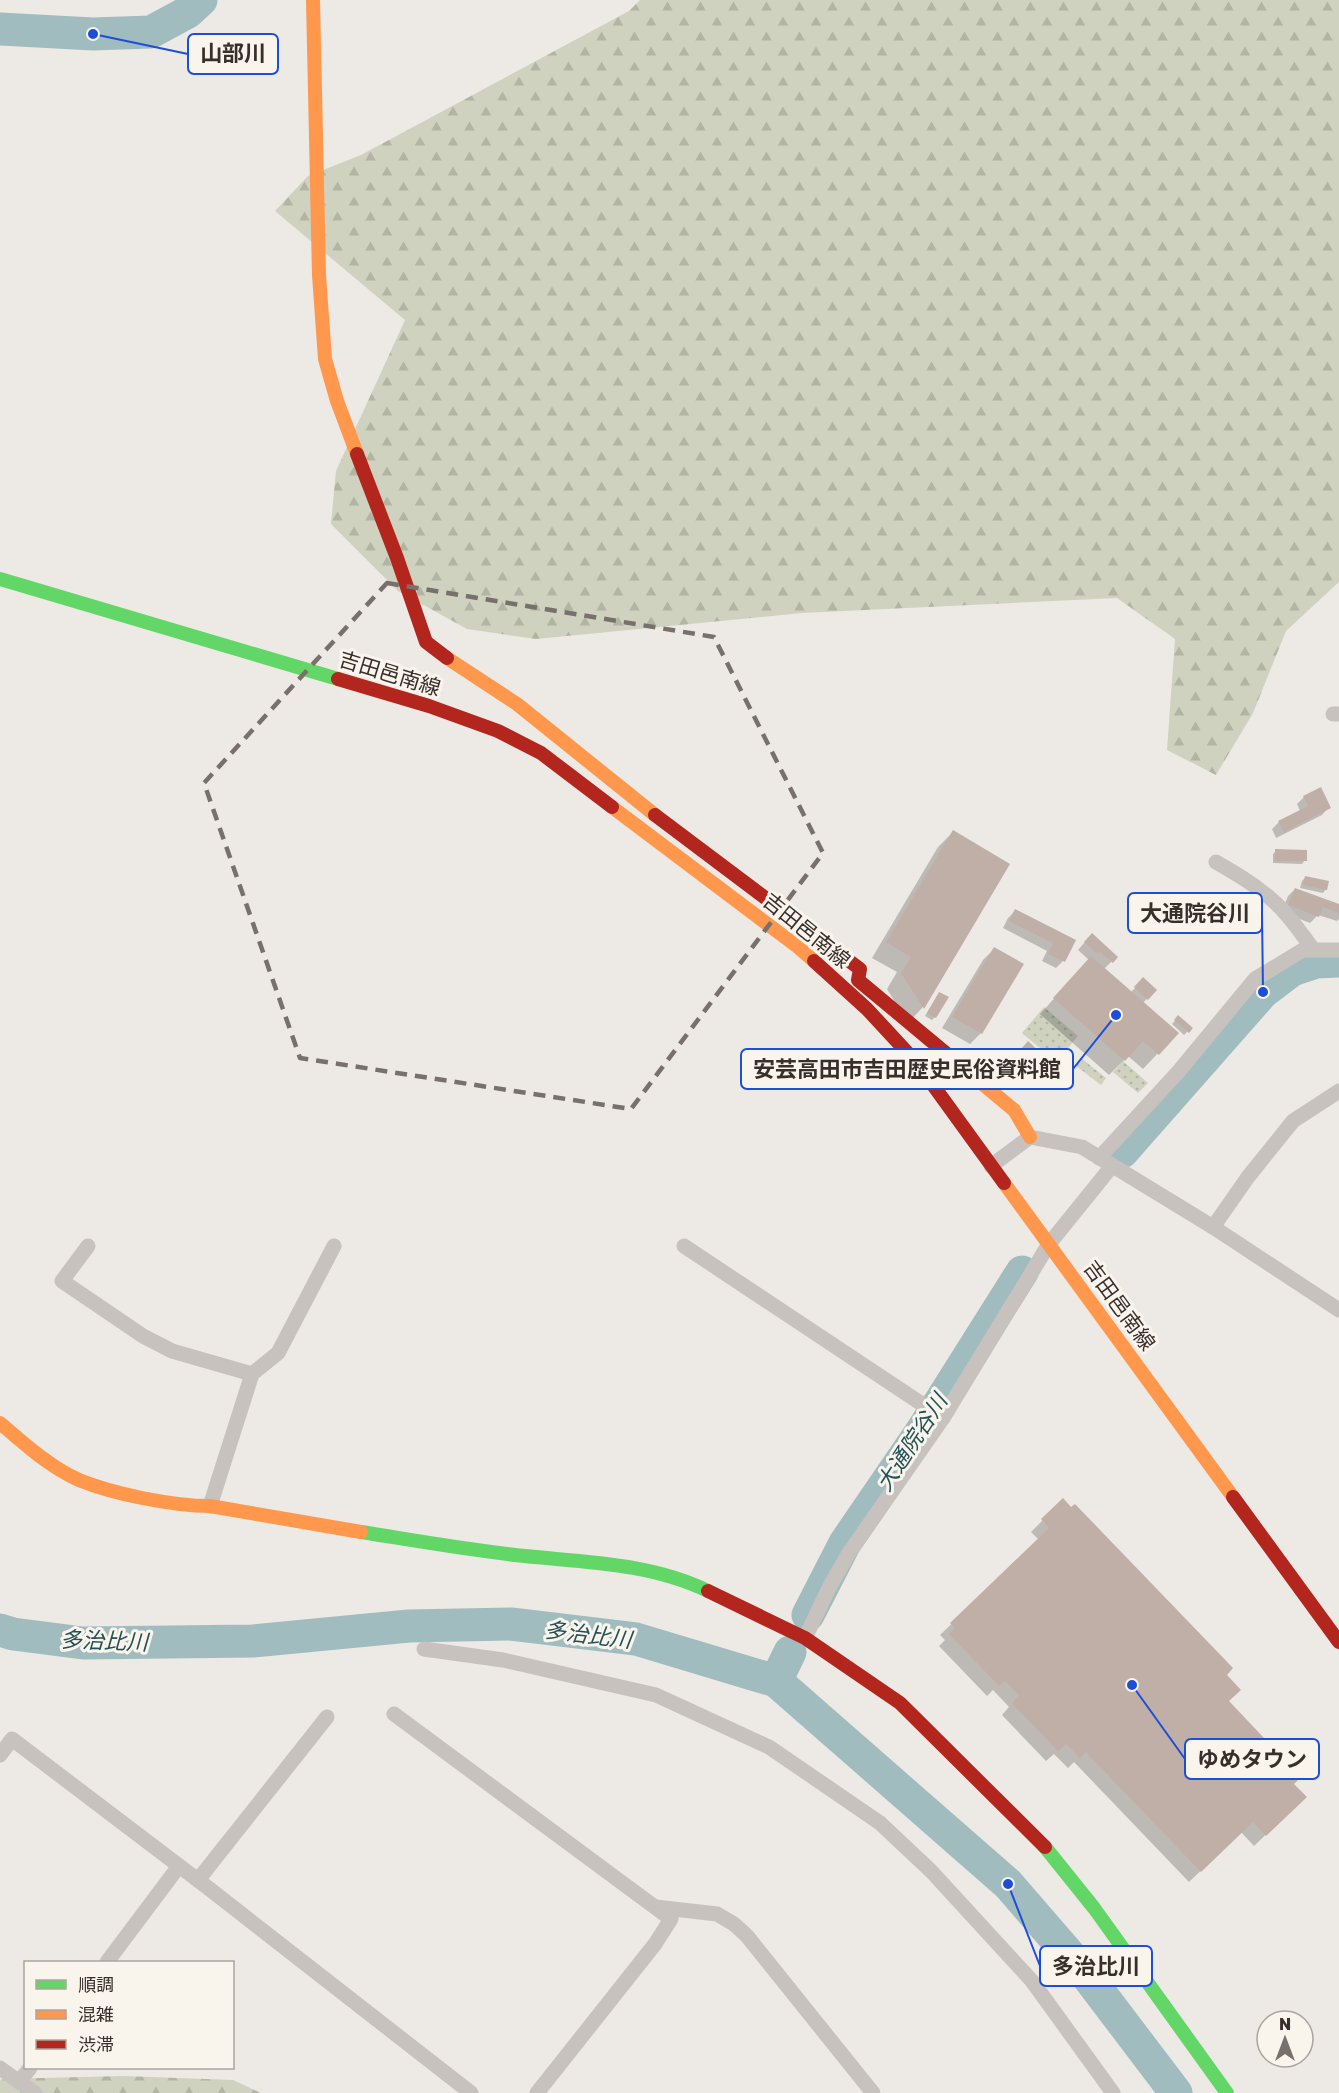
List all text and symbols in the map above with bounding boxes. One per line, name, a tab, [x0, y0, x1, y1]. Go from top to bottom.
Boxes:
callout: 山部川	[188, 34, 278, 74]
text: 山部川	[200, 39, 266, 66]
street label: 吉田邑南線	[336, 645, 444, 701]
street label: 吉田邑南線	[758, 887, 856, 973]
callout: 大通院谷川	[1128, 893, 1262, 933]
text: 大通院谷川	[1140, 899, 1250, 926]
callout: 安芸高田市吉田歴史民俗資料館	[741, 1049, 1073, 1089]
text: 安芸高田市吉田歴史民俗資料館	[753, 1055, 1061, 1082]
street label: 吉田邑南線	[1079, 1255, 1161, 1355]
water label: 大通院谷川	[870, 1387, 953, 1495]
water label: 多治比川	[543, 1615, 635, 1653]
water label: 多治比川	[60, 1625, 150, 1655]
callout: ゆめタウン	[1185, 1739, 1319, 1779]
text: ゆめタウン	[1197, 1745, 1307, 1772]
callout: 多治比川	[1040, 1946, 1152, 1986]
text: 多治比川	[1052, 1952, 1140, 1979]
legend	[24, 1961, 234, 2069]
text: 順調	[78, 1973, 114, 1995]
text: 混雑	[78, 2003, 114, 2025]
north arrow	[1255, 2009, 1315, 2069]
text: N	[1279, 2014, 1291, 2034]
text: 渋滞	[78, 2033, 114, 2055]

